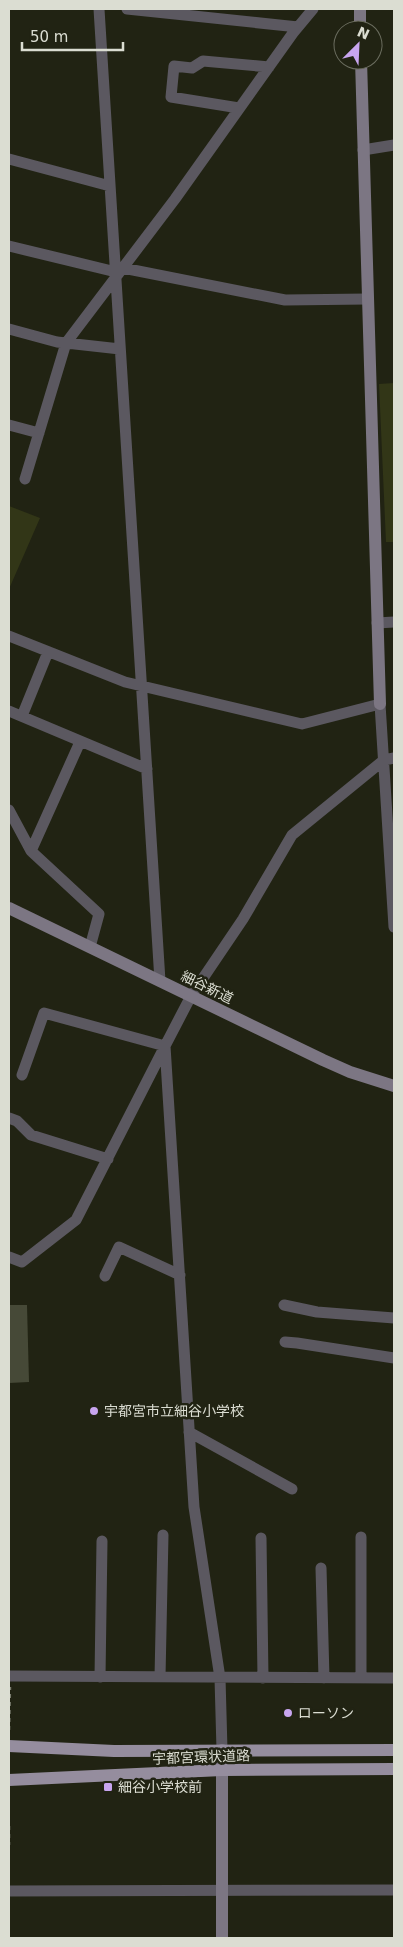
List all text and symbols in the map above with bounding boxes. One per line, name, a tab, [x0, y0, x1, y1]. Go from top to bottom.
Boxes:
scale bar	[22, 20, 124, 52]
north arrow	[333, 20, 383, 70]
text: N	[355, 23, 372, 43]
text: 50 m	[30, 28, 68, 46]
street label: 細谷新道	[178, 968, 236, 1006]
place label: 宇都宮市立細谷小学校	[104, 1403, 244, 1419]
marker: 宇都宮市立細谷小学校	[88, 1405, 100, 1417]
place label: ローソン	[298, 1705, 354, 1721]
marker: ローソン	[282, 1707, 294, 1719]
street label: 宇都宮環状道路	[152, 1747, 250, 1767]
place label: 細谷小学校前	[118, 1779, 202, 1795]
marker: 細谷小学校前	[102, 1781, 114, 1793]

